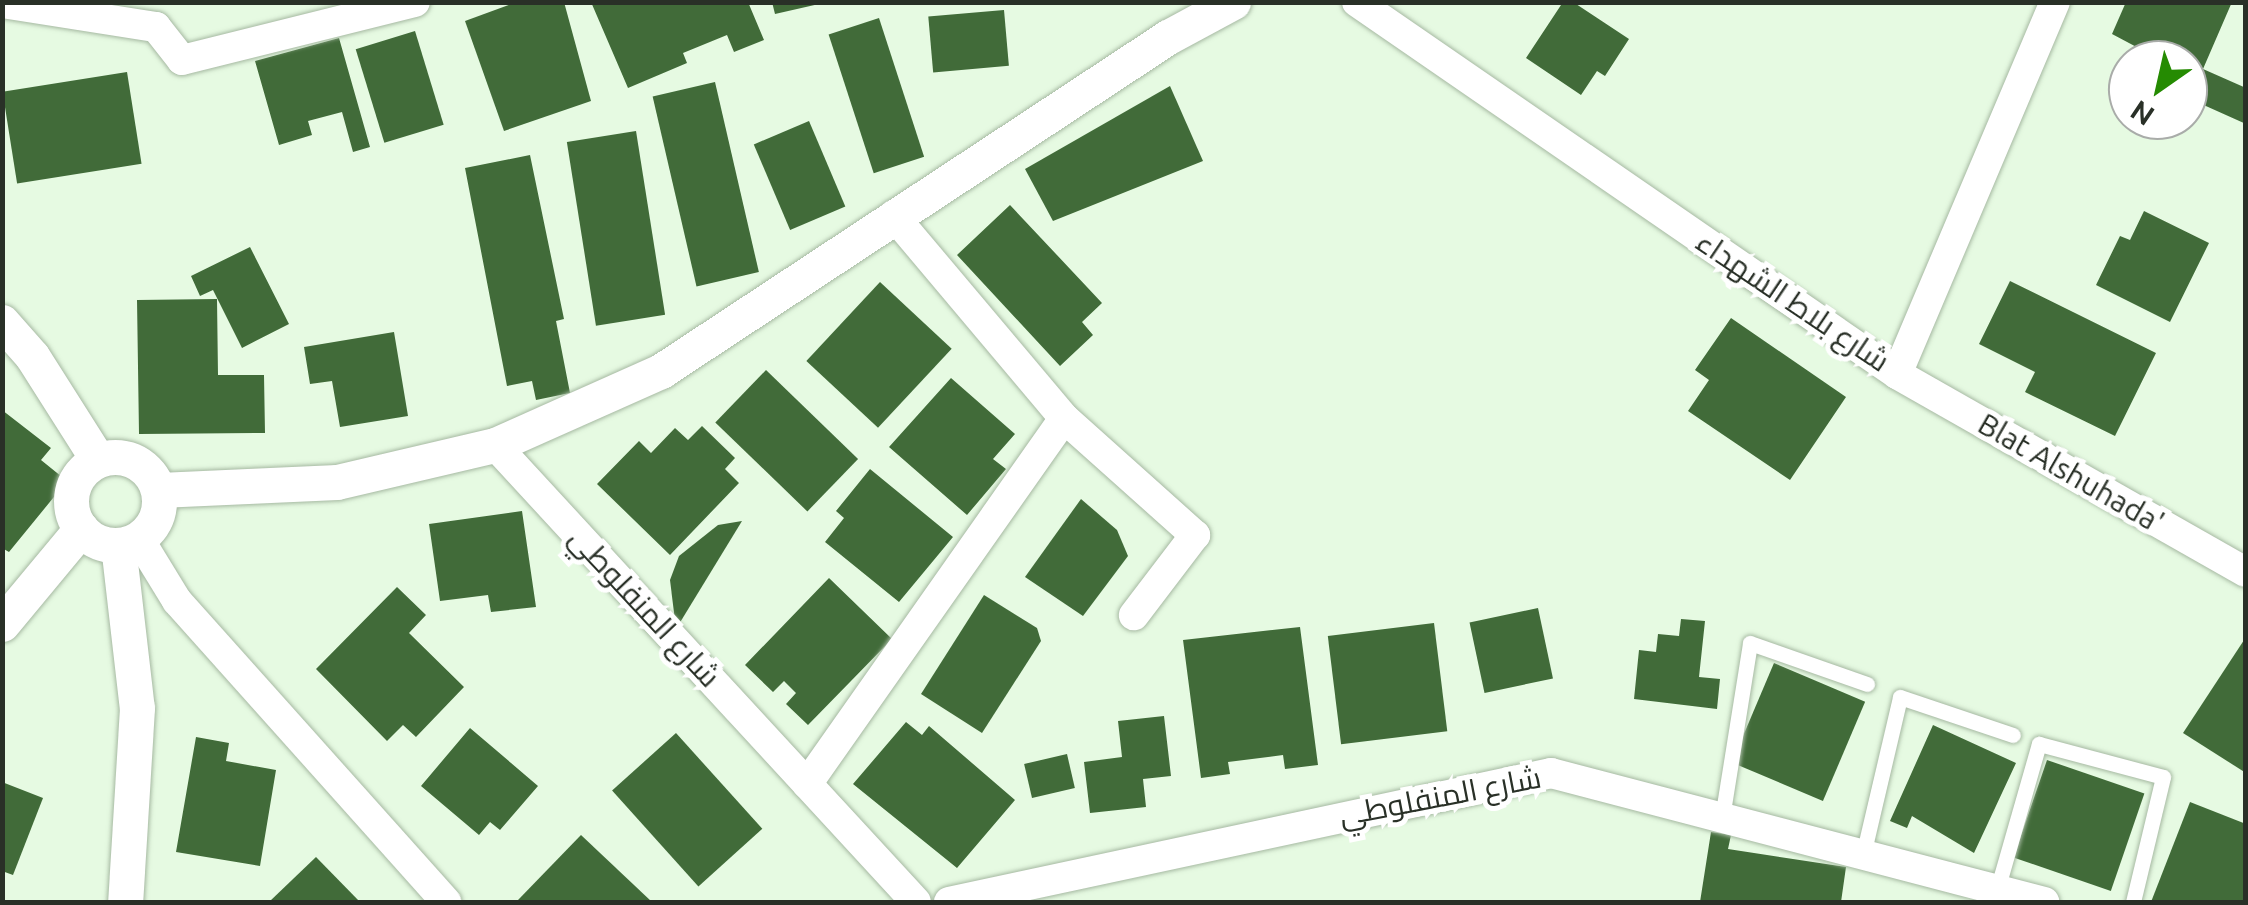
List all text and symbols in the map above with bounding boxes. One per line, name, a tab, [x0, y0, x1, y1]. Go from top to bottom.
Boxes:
north arrow	[2108, 40, 2208, 140]
text: N	[2125, 95, 2159, 132]
street label: شارع بلاط الشهداء	[1690, 223, 1896, 379]
street label: Blat Alshuhada'	[1972, 405, 2170, 541]
street label: شارع المنفلوطي	[562, 520, 728, 694]
street label: شارع المنفلوطي	[1336, 759, 1544, 833]

